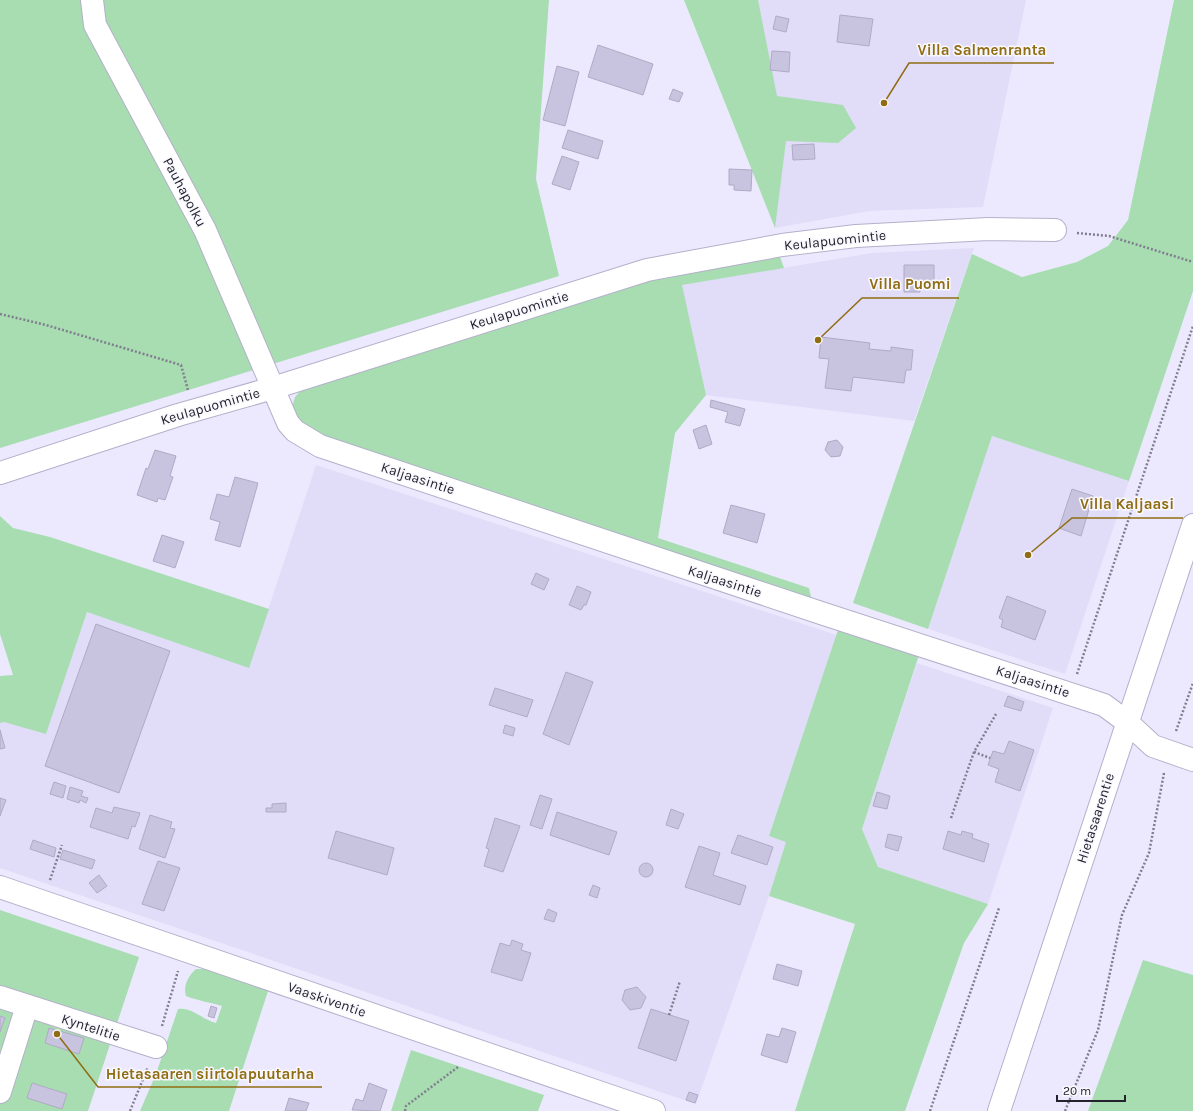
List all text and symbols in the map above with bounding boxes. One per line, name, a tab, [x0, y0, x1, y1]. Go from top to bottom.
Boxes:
callout: Villa Salmenranta	[909, 36, 1054, 63]
text: Villa Salmenranta	[918, 41, 1046, 59]
street label: Pauhapolku	[159, 155, 210, 230]
street label: Keulapuomintie	[783, 227, 887, 254]
callout: Villa Puomi	[862, 271, 959, 298]
text: Villa Puomi	[869, 275, 951, 293]
street label: Keulapuomintie	[468, 287, 571, 334]
street label: Keulapuomintie	[159, 384, 262, 429]
street label: Kaljaasintie	[379, 459, 457, 498]
callout: Villa Kaljaasi	[1072, 491, 1183, 518]
text: Villa Kaljaasi	[1080, 495, 1174, 513]
street label: Kaljaasintie	[686, 562, 764, 601]
street label: Kaljaasintie	[994, 662, 1072, 701]
street label: Hietasaarentie	[1073, 771, 1118, 865]
street label: Vaaskiventie	[286, 978, 368, 1021]
street label: Kyntelitie	[59, 1010, 122, 1045]
callout: Hietasaaren siirtolapuutarha	[98, 1060, 322, 1087]
text: Hietasaaren siirtolapuutarha	[106, 1065, 314, 1083]
scale bar	[1057, 1077, 1125, 1103]
text: 20 m	[1063, 1084, 1091, 1098]

